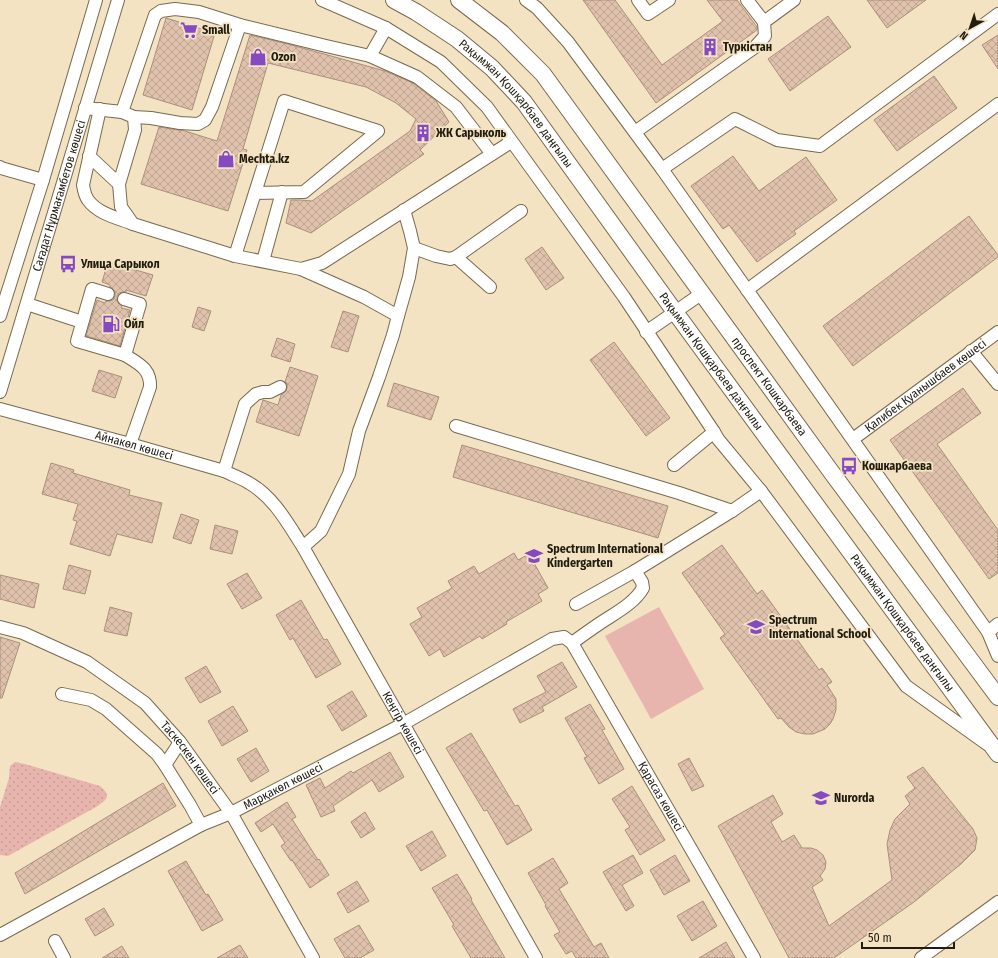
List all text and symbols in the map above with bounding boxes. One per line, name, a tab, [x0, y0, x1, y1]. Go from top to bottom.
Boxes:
north arrow	[950, 8, 990, 48]
supermarket icon: Small	[179, 20, 199, 40]
place label: Small	[202, 23, 231, 37]
text: N	[957, 28, 971, 42]
street label: Рақымжан Қошқарбаев даңғылы	[456, 37, 576, 170]
building icon: Түркістан	[700, 37, 720, 57]
place label: Түркістан	[723, 40, 772, 54]
shop icon: Ozon	[248, 47, 268, 67]
place label: Ozon	[271, 50, 296, 64]
street label: Сағадат Нұрмағамбетов көшесі	[30, 118, 88, 273]
building icon: ЖК Сарыколь	[413, 123, 433, 143]
place label: ЖК Сарыколь	[435, 126, 507, 140]
shop icon: Mechta.kz	[216, 149, 236, 169]
place label: Mechta.kz	[239, 152, 289, 166]
bus stop icon: Улица Сарыкол	[58, 254, 78, 274]
place label: Улица Сарыкол	[80, 257, 160, 271]
street label: Рақымжан Қошқарбаев даңғылы	[656, 290, 766, 433]
fuel station icon: Ойл	[101, 314, 121, 334]
place label: Ойл	[124, 317, 144, 331]
street label: проспект Кошкарбаева	[729, 334, 810, 439]
street label: Қалибек Қуанышбаев көшесі	[862, 336, 989, 435]
street label: Айнакөл көшесі	[94, 428, 175, 463]
bus stop icon: Кошкарбаева	[839, 456, 859, 476]
place label: Кошкарбаева	[862, 459, 932, 473]
place label: Spectrum International Kindergarten	[547, 542, 664, 570]
school or university icon: Spectrum International Kindergarten	[524, 546, 544, 566]
street label: Рақымжан Қошқарбаев даңғылы	[847, 552, 957, 694]
place label: Spectrum International School	[769, 613, 871, 641]
school or university icon: Spectrum International School	[746, 617, 766, 637]
street label: Кеңгір көшесі	[379, 689, 426, 757]
street label: Таскескен көшесі	[158, 718, 222, 797]
street label: Қарасаз көшесі	[635, 759, 686, 834]
street label: Марқакөл көшесі	[241, 760, 325, 812]
school or university icon: Nurorda	[811, 788, 831, 808]
place label: Nurorda	[834, 791, 874, 805]
scale bar	[862, 924, 954, 950]
text: 50 m	[868, 931, 892, 945]

